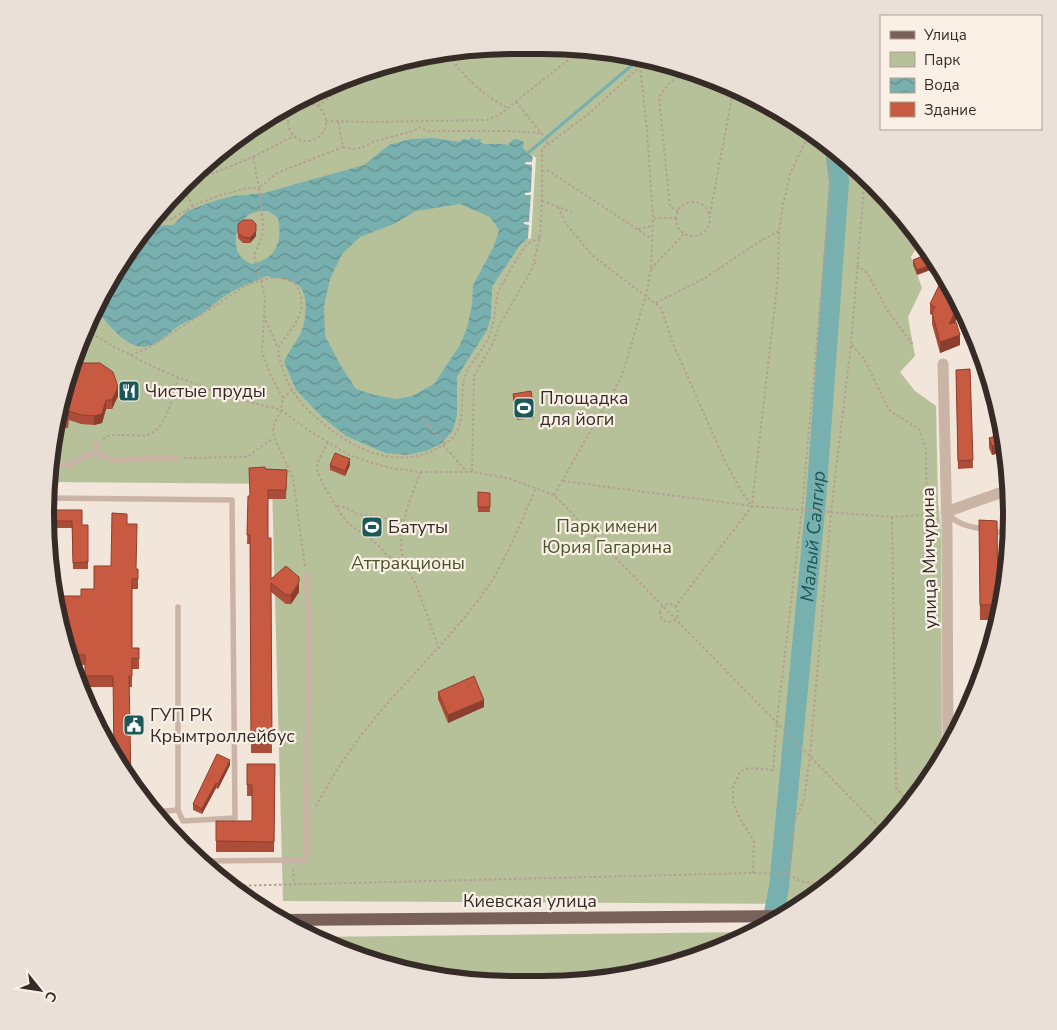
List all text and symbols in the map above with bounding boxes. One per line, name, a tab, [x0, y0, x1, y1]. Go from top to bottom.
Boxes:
legend	[880, 15, 1042, 130]
text: Улица	[923, 25, 967, 45]
text: Парк	[924, 50, 960, 70]
text: Вода	[924, 75, 960, 95]
text: Здание	[924, 100, 976, 120]
restaurant icon: Чистые пруды	[117, 379, 141, 403]
place label: Чистые пруды	[145, 379, 266, 403]
place label: Площадка для йоги	[540, 386, 629, 431]
sports icon: Площадка для йоги	[512, 396, 536, 420]
water label: Малый Салгир	[794, 470, 832, 603]
street label: улица Мичурина	[916, 487, 942, 629]
park label: Парк имени Юрия Гагарина	[542, 514, 672, 559]
sports icon: Батуты	[360, 515, 384, 539]
place label: Батуты	[388, 515, 448, 539]
park label: Аттракционы	[351, 551, 465, 575]
place label: ГУП РК Крымтроллейбус	[150, 703, 295, 748]
public building icon: ГУП РК Крымтроллейбус	[122, 713, 146, 737]
street label: Киевская улица	[463, 889, 597, 913]
north arrow	[15, 965, 65, 1015]
text: С	[40, 987, 61, 1006]

